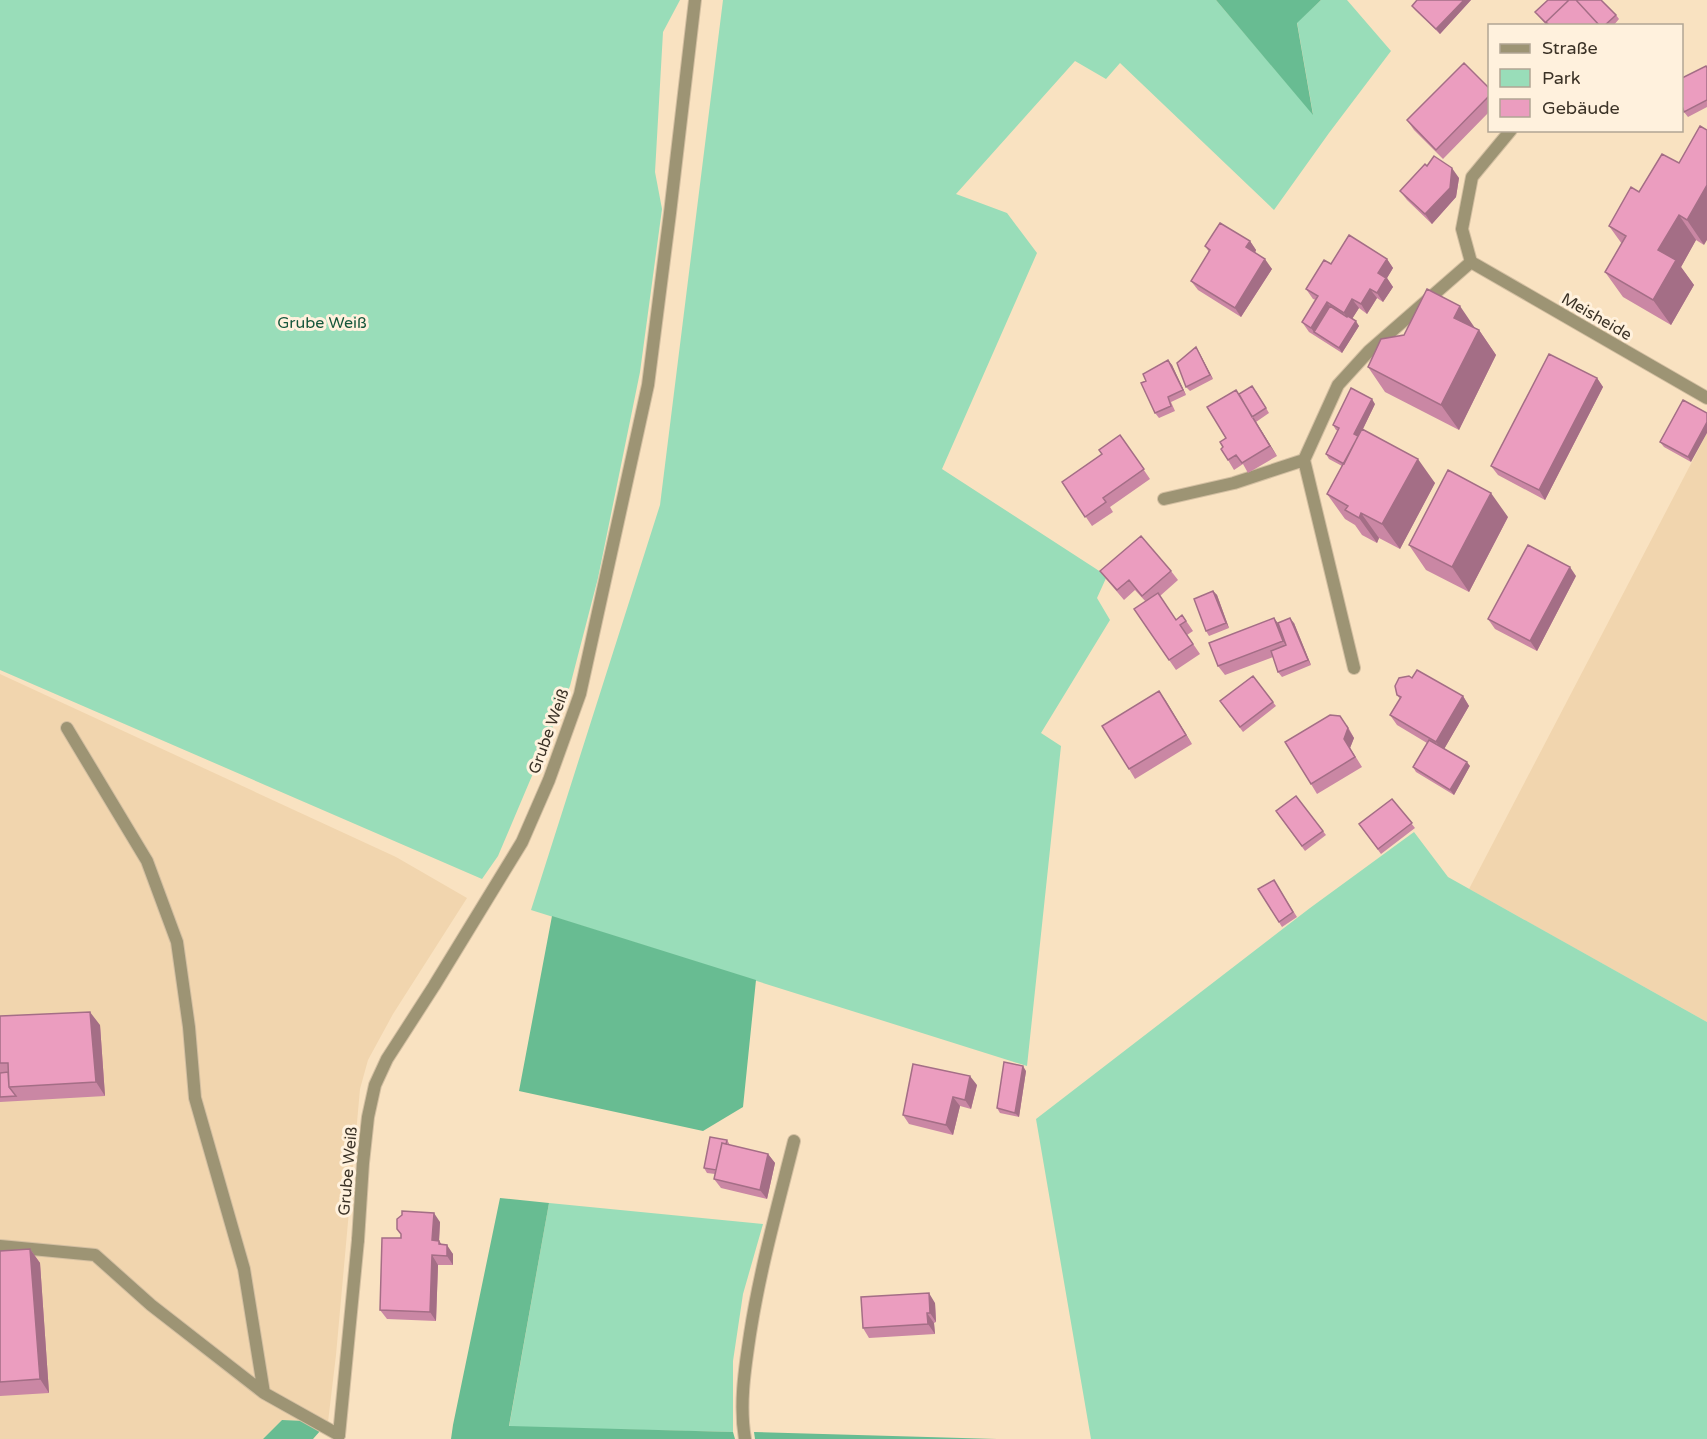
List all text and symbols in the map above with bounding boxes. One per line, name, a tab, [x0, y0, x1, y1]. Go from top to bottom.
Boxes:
legend	[1488, 24, 1683, 132]
text: Straße	[1542, 37, 1598, 59]
text: Park	[1542, 67, 1581, 89]
text: Gebäude	[1542, 97, 1620, 119]
street label: Meisheide	[1558, 289, 1635, 345]
park label: Grube Weiß	[277, 313, 367, 333]
street label: Grube Weiß	[524, 686, 574, 777]
street label: Grube Weiß	[334, 1125, 362, 1217]

